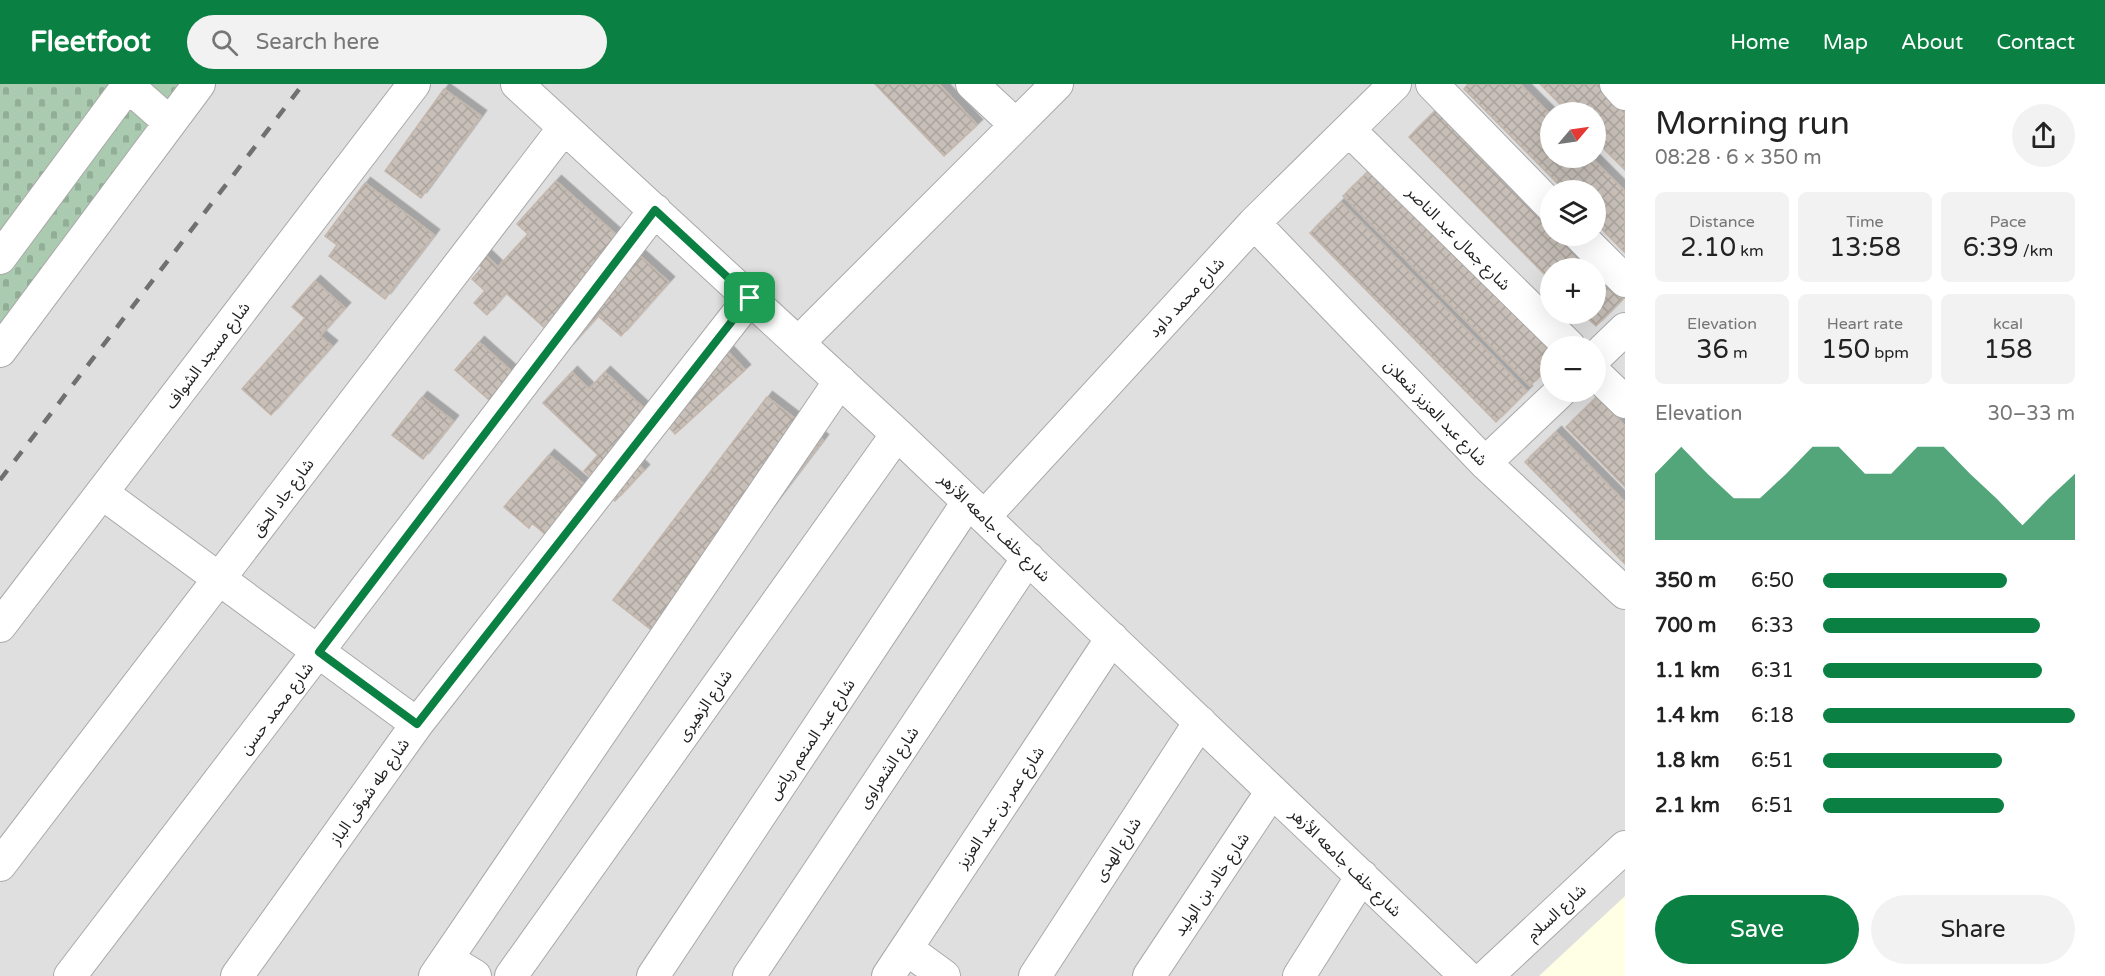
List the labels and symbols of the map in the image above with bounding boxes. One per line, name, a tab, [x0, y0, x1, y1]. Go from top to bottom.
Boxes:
north arrow	[1540, 102, 1606, 168]
street label: شارع جمال عبد الناصر	[1400, 182, 1515, 296]
street label: شارع محمد داود	[1145, 254, 1230, 343]
pin	[724, 272, 775, 323]
street label: شارع مسجد الشواف	[161, 298, 256, 414]
street label: شارع عبد العزيز شعلان	[1378, 355, 1491, 472]
street label: شارع جاد الحق	[247, 455, 320, 542]
street label: شارع خلف جامعه الأزهر	[932, 468, 1054, 588]
street label: شارع محمد حسن	[236, 658, 320, 760]
street label: شارع الزهيرى	[673, 666, 738, 746]
street label: شارع عبد المنعم رياض	[764, 675, 861, 805]
street label: شارع الشعراوى	[854, 723, 925, 813]
street label: شارع طه شوقى الباز	[325, 735, 416, 851]
street label: شارع عمر بن عبد العزيز	[952, 743, 1051, 874]
street label: شارع خلف جامعه الأزهر	[1283, 803, 1405, 923]
street label: شارع الهدى	[1090, 814, 1148, 886]
street label: شارع خالد بن الوليد	[1170, 829, 1255, 941]
street label: شارع السلام	[1523, 880, 1592, 947]

